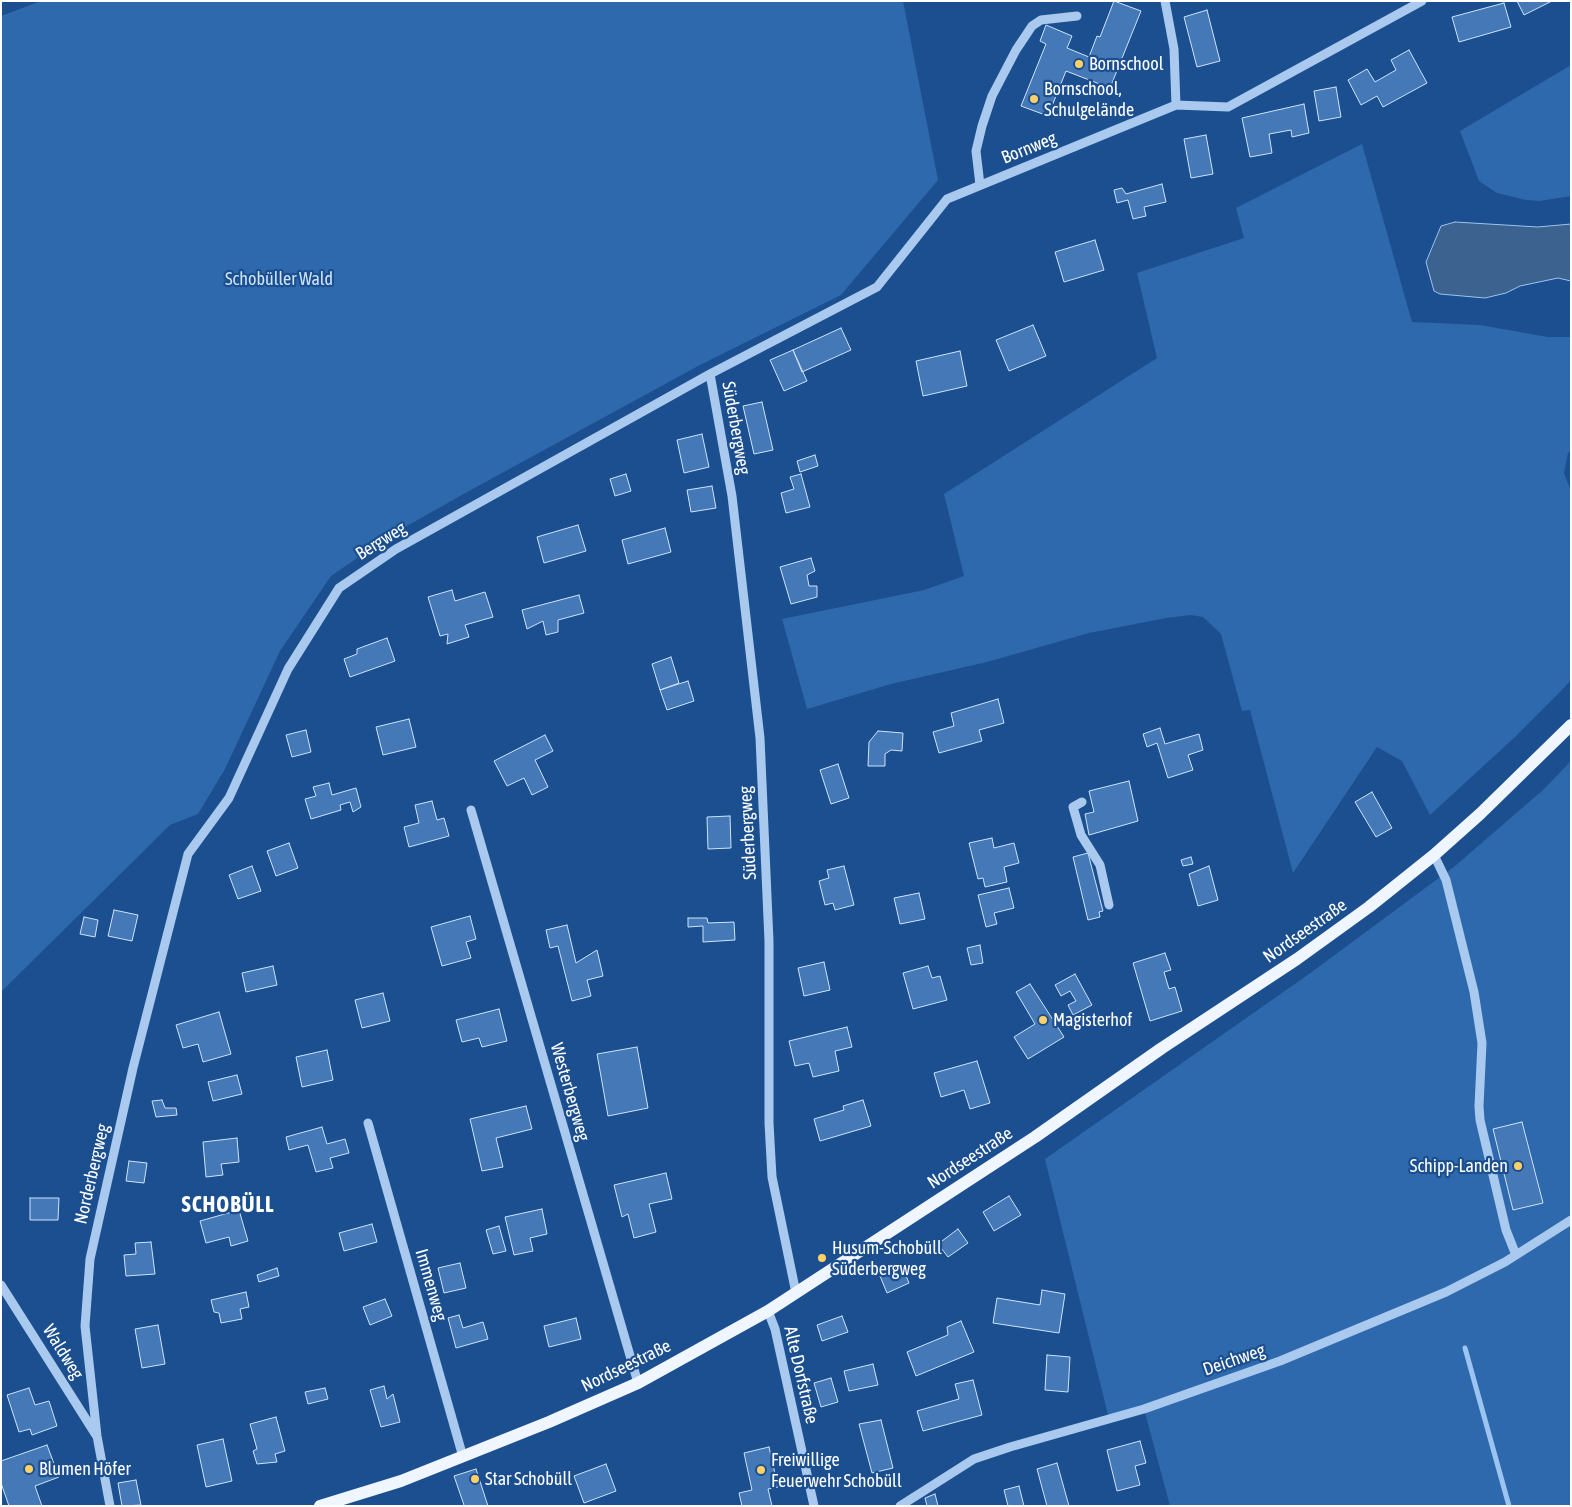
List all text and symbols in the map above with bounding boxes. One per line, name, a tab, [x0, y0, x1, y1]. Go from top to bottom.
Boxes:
place label: Bornschool	[1089, 53, 1163, 75]
marker: Bornschool	[1073, 58, 1085, 70]
place label: Bornschool, Schulgelände	[1044, 78, 1134, 120]
marker: Bornschool, Schulgelände	[1028, 93, 1040, 105]
street label: Bornweg	[998, 127, 1060, 169]
park label: Schobüller Wald	[225, 268, 333, 290]
street label: Süderbergweg	[717, 380, 755, 476]
street label: Bergweg	[352, 517, 410, 565]
street label: Süderbergweg	[735, 786, 761, 880]
street label: Nordseestraße	[1259, 894, 1351, 968]
place label: Magisterhof	[1053, 1009, 1132, 1031]
marker: Magisterhof	[1037, 1014, 1049, 1026]
street label: Westerbergweg	[546, 1040, 594, 1144]
street label: Norderbergweg	[70, 1122, 114, 1226]
street label: Nordseestraße	[923, 1123, 1017, 1193]
place label: Schipp-Landen	[1410, 1155, 1508, 1177]
marker: Schipp-Landen	[1512, 1160, 1524, 1172]
district label: SCHOBÜLL	[180, 1192, 276, 1218]
place label: Husum-Schobüll Süderbergweg	[832, 1237, 942, 1280]
street label: Immenweg	[410, 1247, 452, 1323]
marker: Husum-Schobüll Süderbergweg	[816, 1252, 828, 1264]
street label: Waldweg	[38, 1321, 88, 1383]
street label: Alte Dorfstraße	[779, 1324, 823, 1426]
street label: Nordseestraße	[578, 1335, 674, 1397]
street label: Deichweg	[1200, 1339, 1268, 1381]
place label: Freiwillige Feuerwehr Schobüll	[771, 1449, 902, 1492]
place label: Blumen Höfer	[39, 1458, 131, 1480]
marker: Blumen Höfer	[23, 1463, 35, 1475]
marker: Freiwillige Feuerwehr Schobüll	[755, 1464, 767, 1476]
place label: Star Schobüll	[485, 1468, 572, 1490]
marker: Star Schobüll	[469, 1473, 481, 1485]

